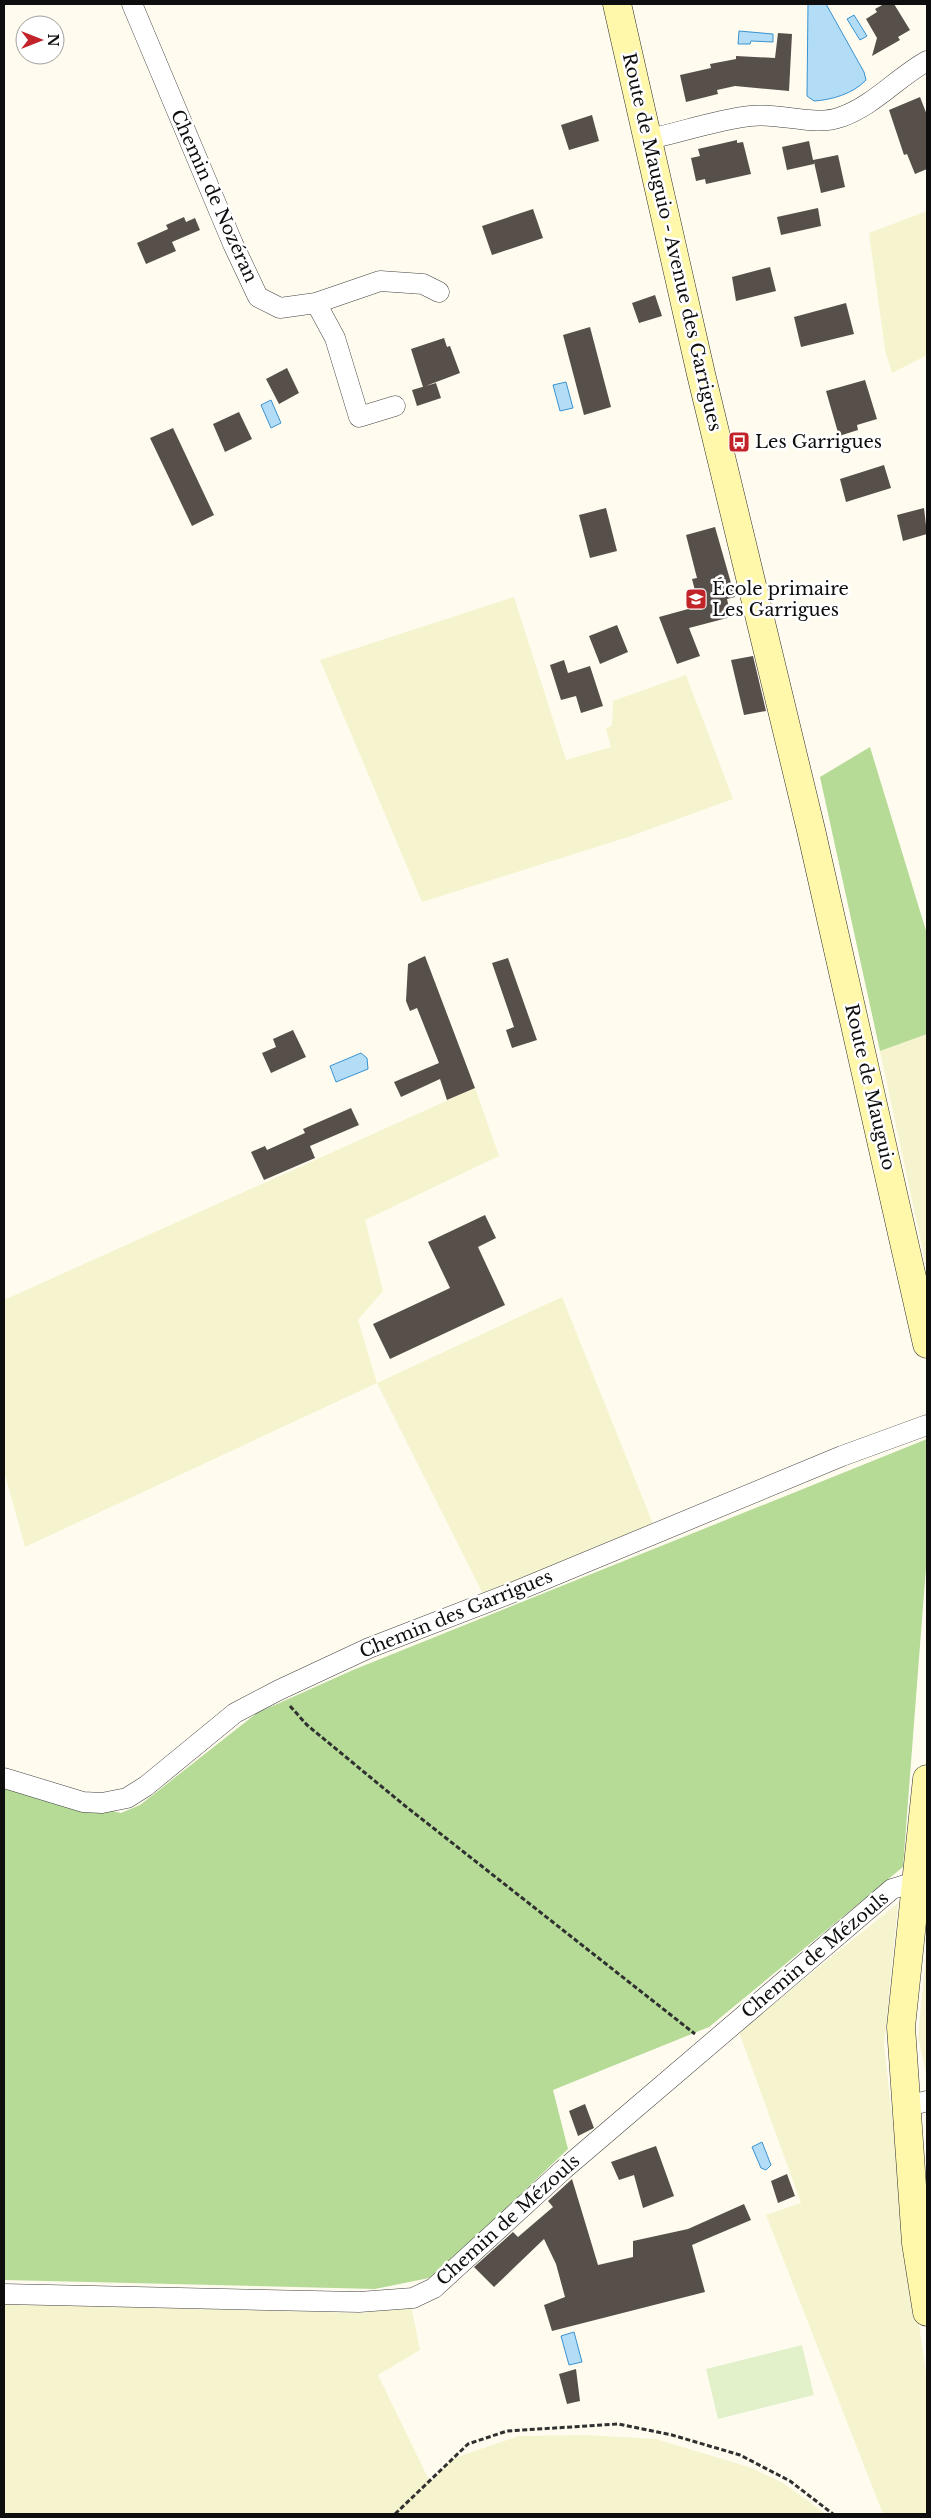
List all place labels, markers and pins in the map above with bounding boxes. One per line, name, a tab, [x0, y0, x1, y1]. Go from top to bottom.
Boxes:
bus stop icon: Les Garrigues	[727, 430, 751, 454]
place label: Les Garrigues	[755, 431, 882, 453]
place label: École primaire Les Garrigues	[712, 577, 849, 621]
school or university icon: École primaire Les Garrigues	[684, 587, 708, 611]

